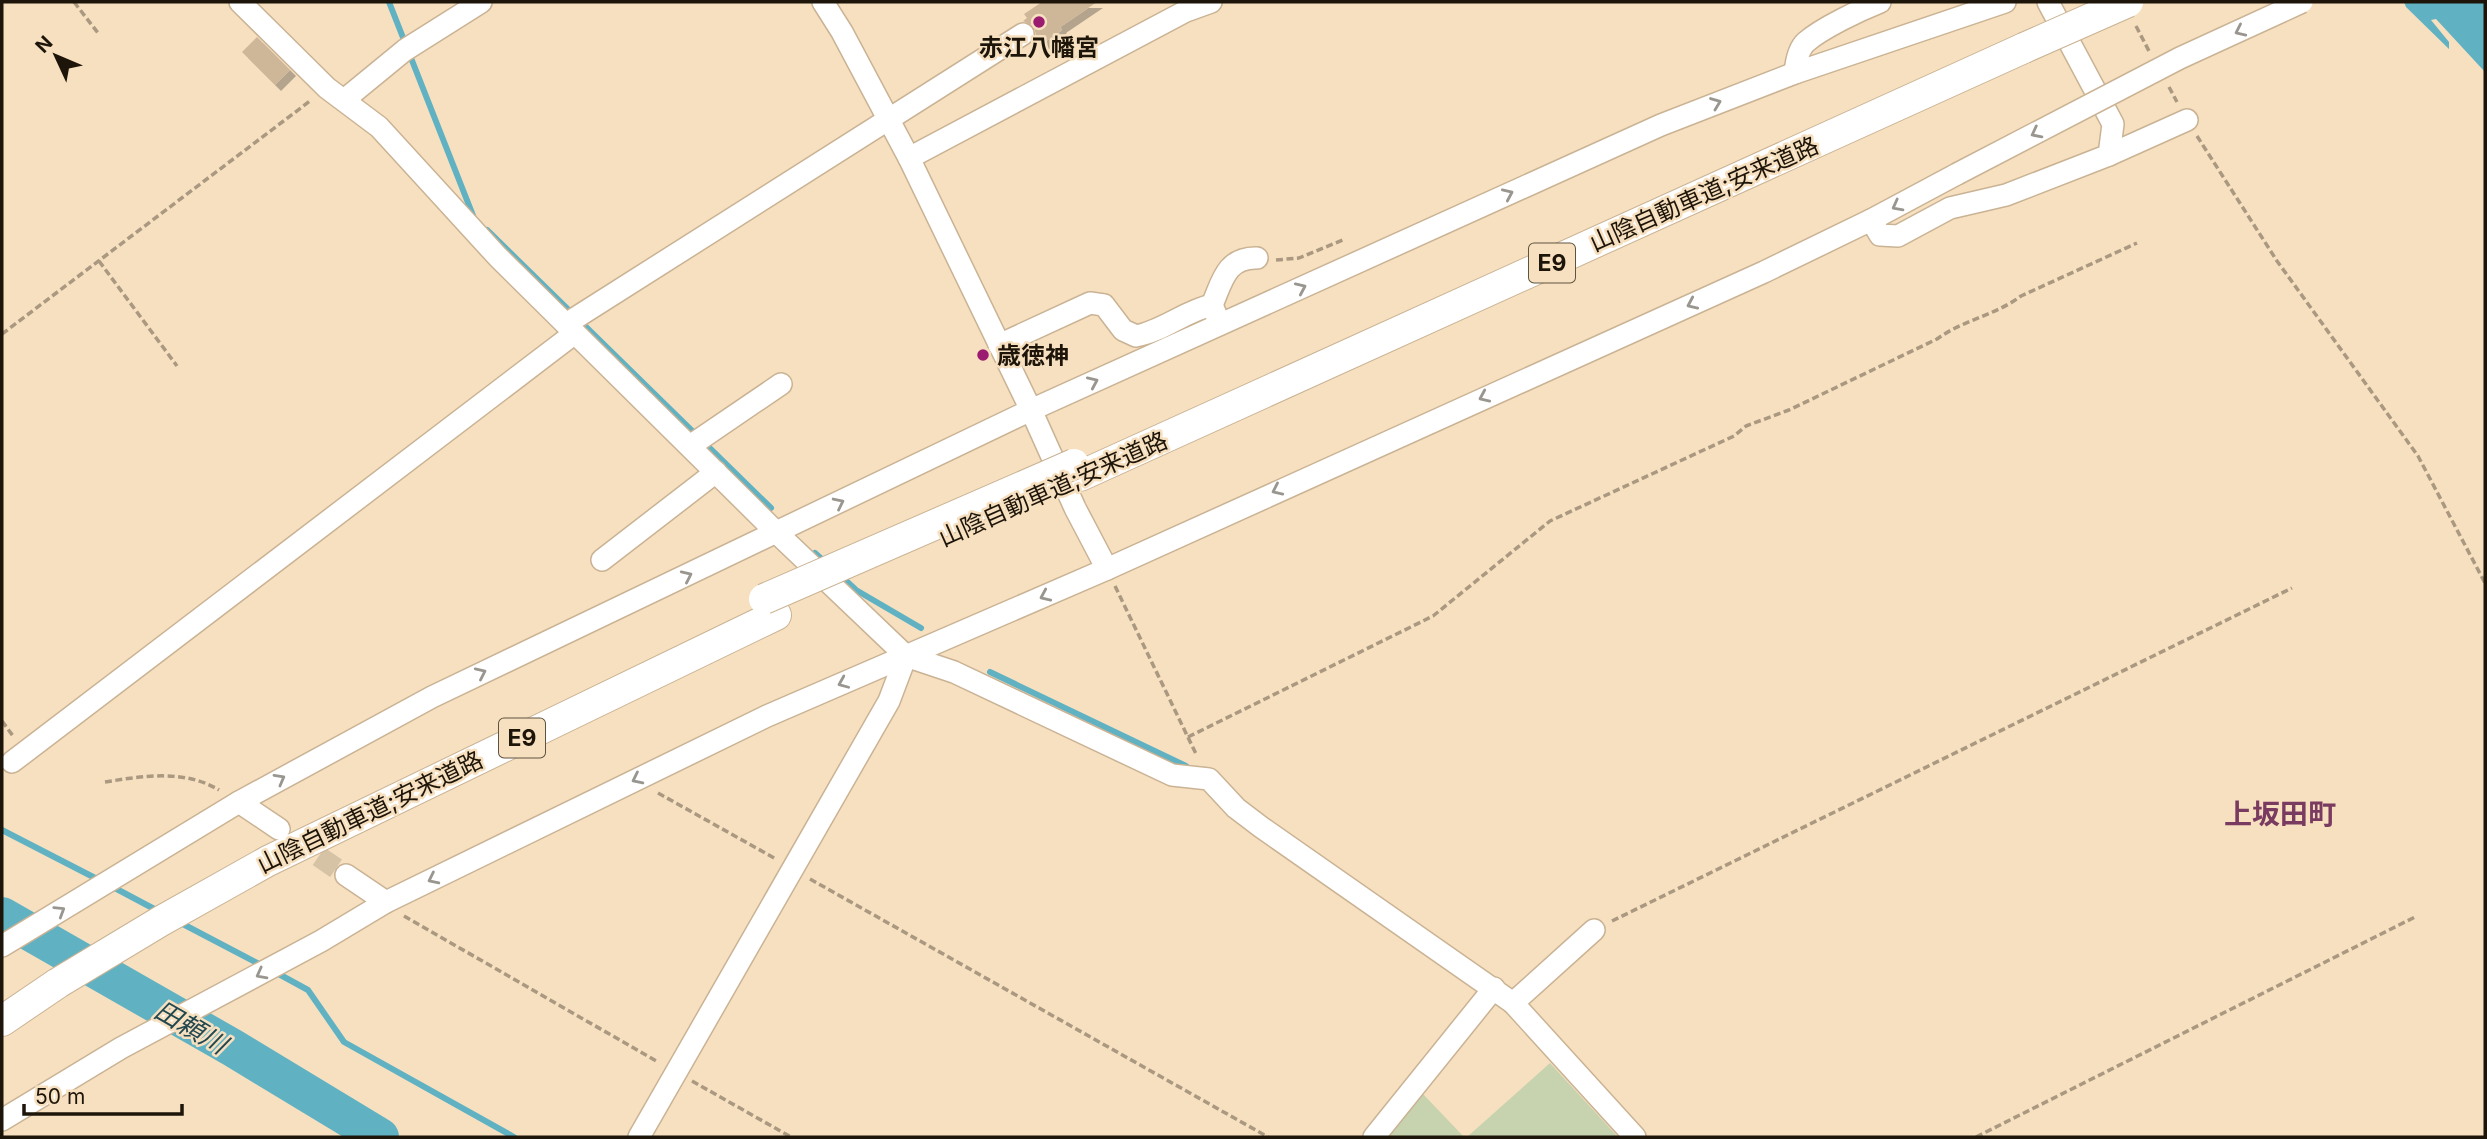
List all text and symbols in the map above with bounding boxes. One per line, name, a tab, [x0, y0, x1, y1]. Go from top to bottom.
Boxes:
marker: 赤江八幡宮	[1031, 14, 1047, 30]
north arrow	[21, 21, 91, 91]
one-way arrow	[2235, 22, 2247, 36]
text: N	[31, 31, 57, 58]
place label: 赤江八幡宮	[979, 33, 1099, 62]
one-way arrow	[1710, 98, 1722, 112]
one-way arrow	[2031, 124, 2044, 138]
street label: 山陰自動車道;安来道路	[1585, 130, 1823, 258]
one-way arrow	[1500, 188, 1513, 202]
one-way arrow	[1892, 198, 1904, 211]
road number: E9	[1529, 244, 1575, 282]
one-way arrow	[1293, 282, 1306, 296]
one-way arrow	[1687, 296, 1699, 310]
place label: 歳徳神	[997, 341, 1069, 370]
marker: 歳徳神	[975, 347, 991, 363]
one-way arrow	[1086, 376, 1099, 390]
one-way arrow	[1479, 389, 1492, 403]
street label: 山陰自動車道;安来道路	[934, 425, 1172, 553]
one-way arrow	[1272, 482, 1284, 496]
one-way arrow	[831, 498, 844, 512]
one-way arrow	[680, 570, 692, 584]
one-way arrow	[1039, 588, 1052, 602]
one-way arrow	[474, 667, 486, 681]
one-way arrow	[838, 674, 850, 688]
road number: E9	[499, 718, 545, 758]
street label: 山陰自動車道;安来道路	[253, 745, 487, 879]
one-way arrow	[632, 770, 644, 784]
one-way arrow	[273, 774, 286, 787]
district label: 上坂田町	[2224, 797, 2336, 831]
one-way arrow	[428, 870, 440, 884]
one-way arrow	[52, 906, 65, 919]
one-way arrow	[256, 966, 268, 979]
water label: 田頼川	[149, 994, 235, 1061]
scale bar	[24, 1072, 182, 1116]
text: 50 m	[35, 1084, 85, 1109]

